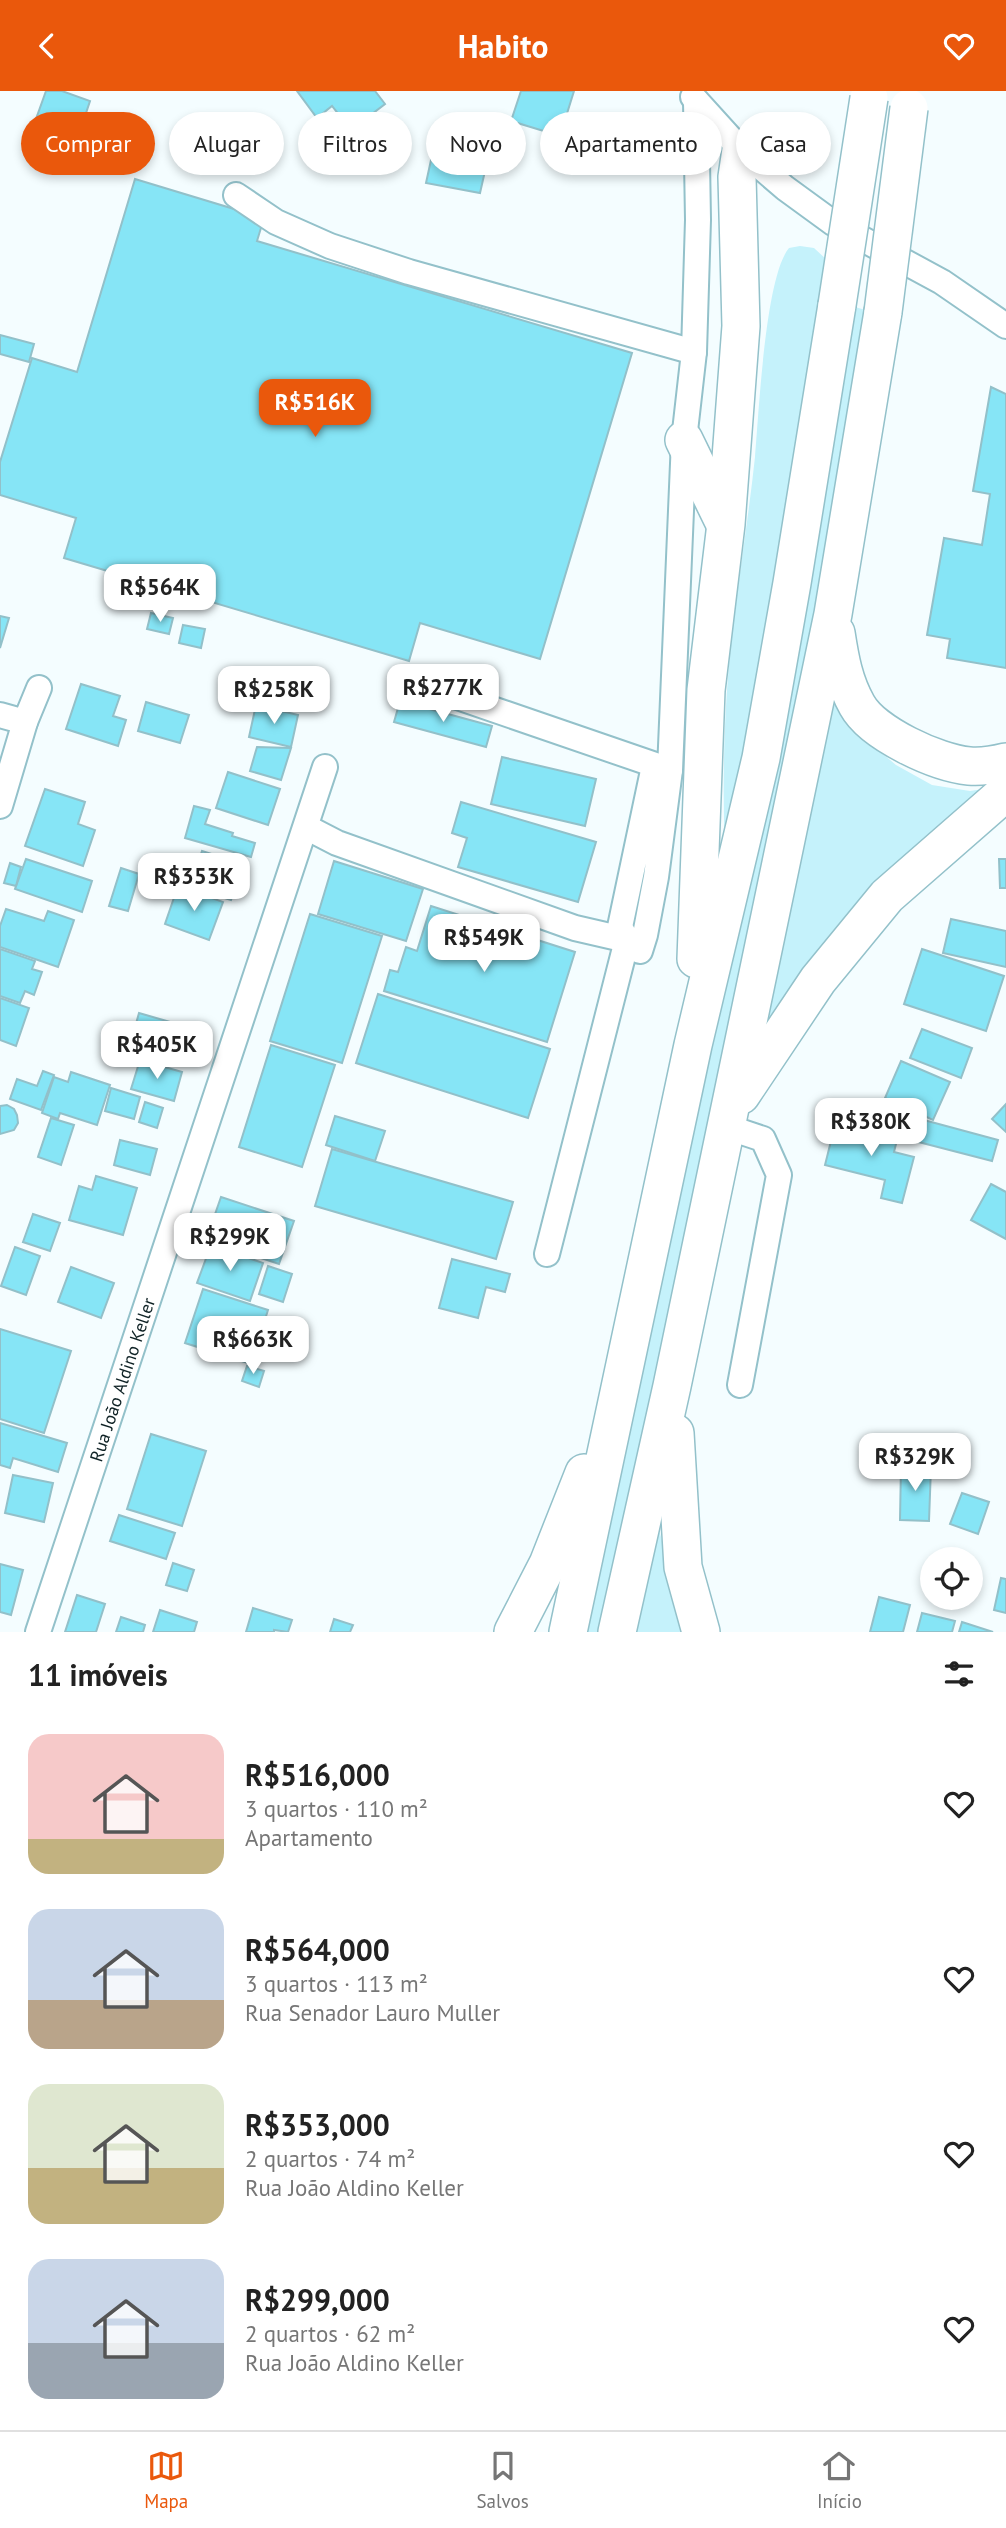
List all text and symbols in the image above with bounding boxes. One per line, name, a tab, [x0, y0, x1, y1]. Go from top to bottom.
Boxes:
text: Habito	[458, 25, 548, 67]
icon: back	[28, 27, 66, 65]
icon: heart	[940, 27, 978, 65]
chip: Comprar	[21, 112, 155, 175]
chip: Alugar	[169, 112, 284, 175]
chip: Filtros	[298, 112, 412, 175]
chip: Novo	[426, 112, 526, 175]
chip: Apartamento	[540, 112, 722, 175]
chip: Casa	[736, 112, 831, 175]
pin: R$516K	[258, 379, 372, 439]
text: R$516K	[275, 387, 355, 416]
pin: R$564K	[103, 565, 217, 624]
text: R$564K	[120, 572, 200, 601]
pin: R$277K	[386, 665, 500, 724]
pin: R$258K	[217, 667, 331, 726]
text: R$277K	[403, 672, 483, 701]
text: R$258K	[234, 674, 314, 703]
pin: R$353K	[137, 853, 251, 913]
text: R$353K	[154, 861, 234, 890]
pin: R$549K	[427, 915, 541, 974]
text: R$549K	[444, 922, 524, 951]
pin: R$405K	[100, 1021, 214, 1081]
text: R$405K	[117, 1029, 197, 1058]
pin: R$380K	[814, 1098, 928, 1158]
text: R$380K	[831, 1106, 911, 1135]
pin: R$299K	[173, 1213, 287, 1273]
text: R$299K	[190, 1221, 270, 1250]
street label: Rua João Aldino Keller	[84, 1295, 160, 1465]
pin: R$663K	[196, 1317, 310, 1376]
text: R$663K	[213, 1324, 293, 1353]
pin: R$329K	[858, 1433, 972, 1493]
text: R$329K	[875, 1441, 955, 1470]
map controls	[920, 1547, 983, 1610]
button: locate	[920, 1547, 983, 1610]
text: 11 imóveis	[28, 1655, 168, 1694]
icon: filters	[940, 1655, 978, 1693]
text: R$516,000	[245, 1755, 390, 1794]
icon: home	[84, 1762, 168, 1846]
icon: heart	[940, 1785, 978, 1823]
text: 3 quartos · 110 m²	[245, 1794, 428, 1823]
text: Apartamento	[245, 1823, 373, 1852]
text: R$564,000	[245, 1930, 390, 1969]
icon: home	[84, 1937, 168, 2021]
icon: heart	[940, 1960, 978, 1998]
text: 3 quartos · 113 m²	[245, 1969, 428, 1998]
text: Rua Senador Lauro Muller	[245, 1998, 500, 2027]
text: R$353,000	[245, 2105, 390, 2144]
icon: home	[84, 2112, 168, 2196]
icon: heart	[940, 2135, 978, 2173]
text: 2 quartos · 74 m²	[245, 2144, 415, 2173]
text: Rua João Aldino Keller	[245, 2173, 464, 2202]
text: R$299,000	[245, 2280, 390, 2319]
icon: home	[84, 2287, 168, 2371]
icon: heart	[940, 2310, 978, 2348]
text: 2 quartos · 62 m²	[245, 2319, 415, 2348]
text: Rua João Aldino Keller	[245, 2348, 464, 2377]
tab: Mapa	[144, 2447, 188, 2513]
tab: Salvos	[477, 2447, 529, 2513]
tab: Início	[817, 2447, 862, 2513]

